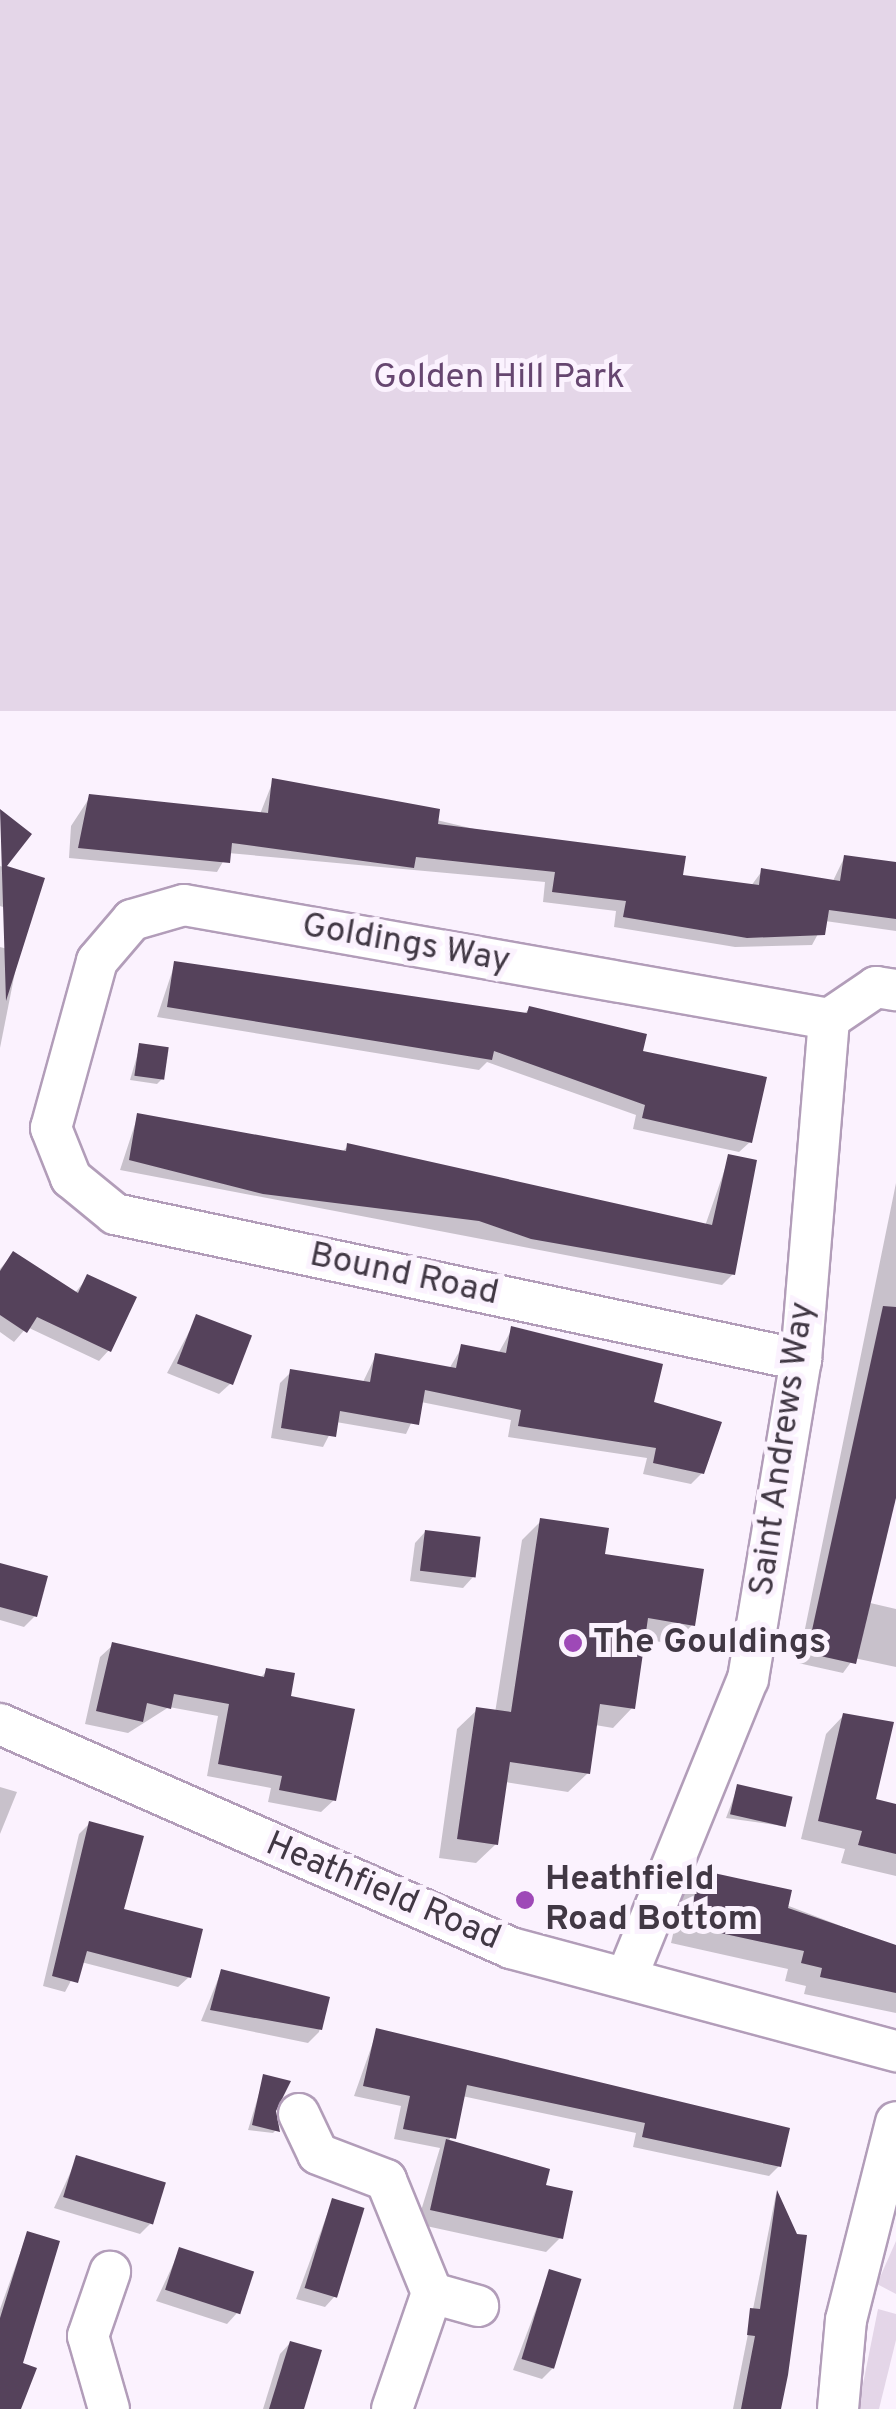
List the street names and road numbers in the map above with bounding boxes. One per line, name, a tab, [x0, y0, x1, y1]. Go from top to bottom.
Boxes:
street label: Goldings Way	[298, 905, 514, 983]
street label: Bound Road	[306, 1235, 502, 1315]
street label: Saint Andrews Way	[741, 1298, 825, 1600]
street label: Heathfield Road	[259, 1824, 507, 1960]

